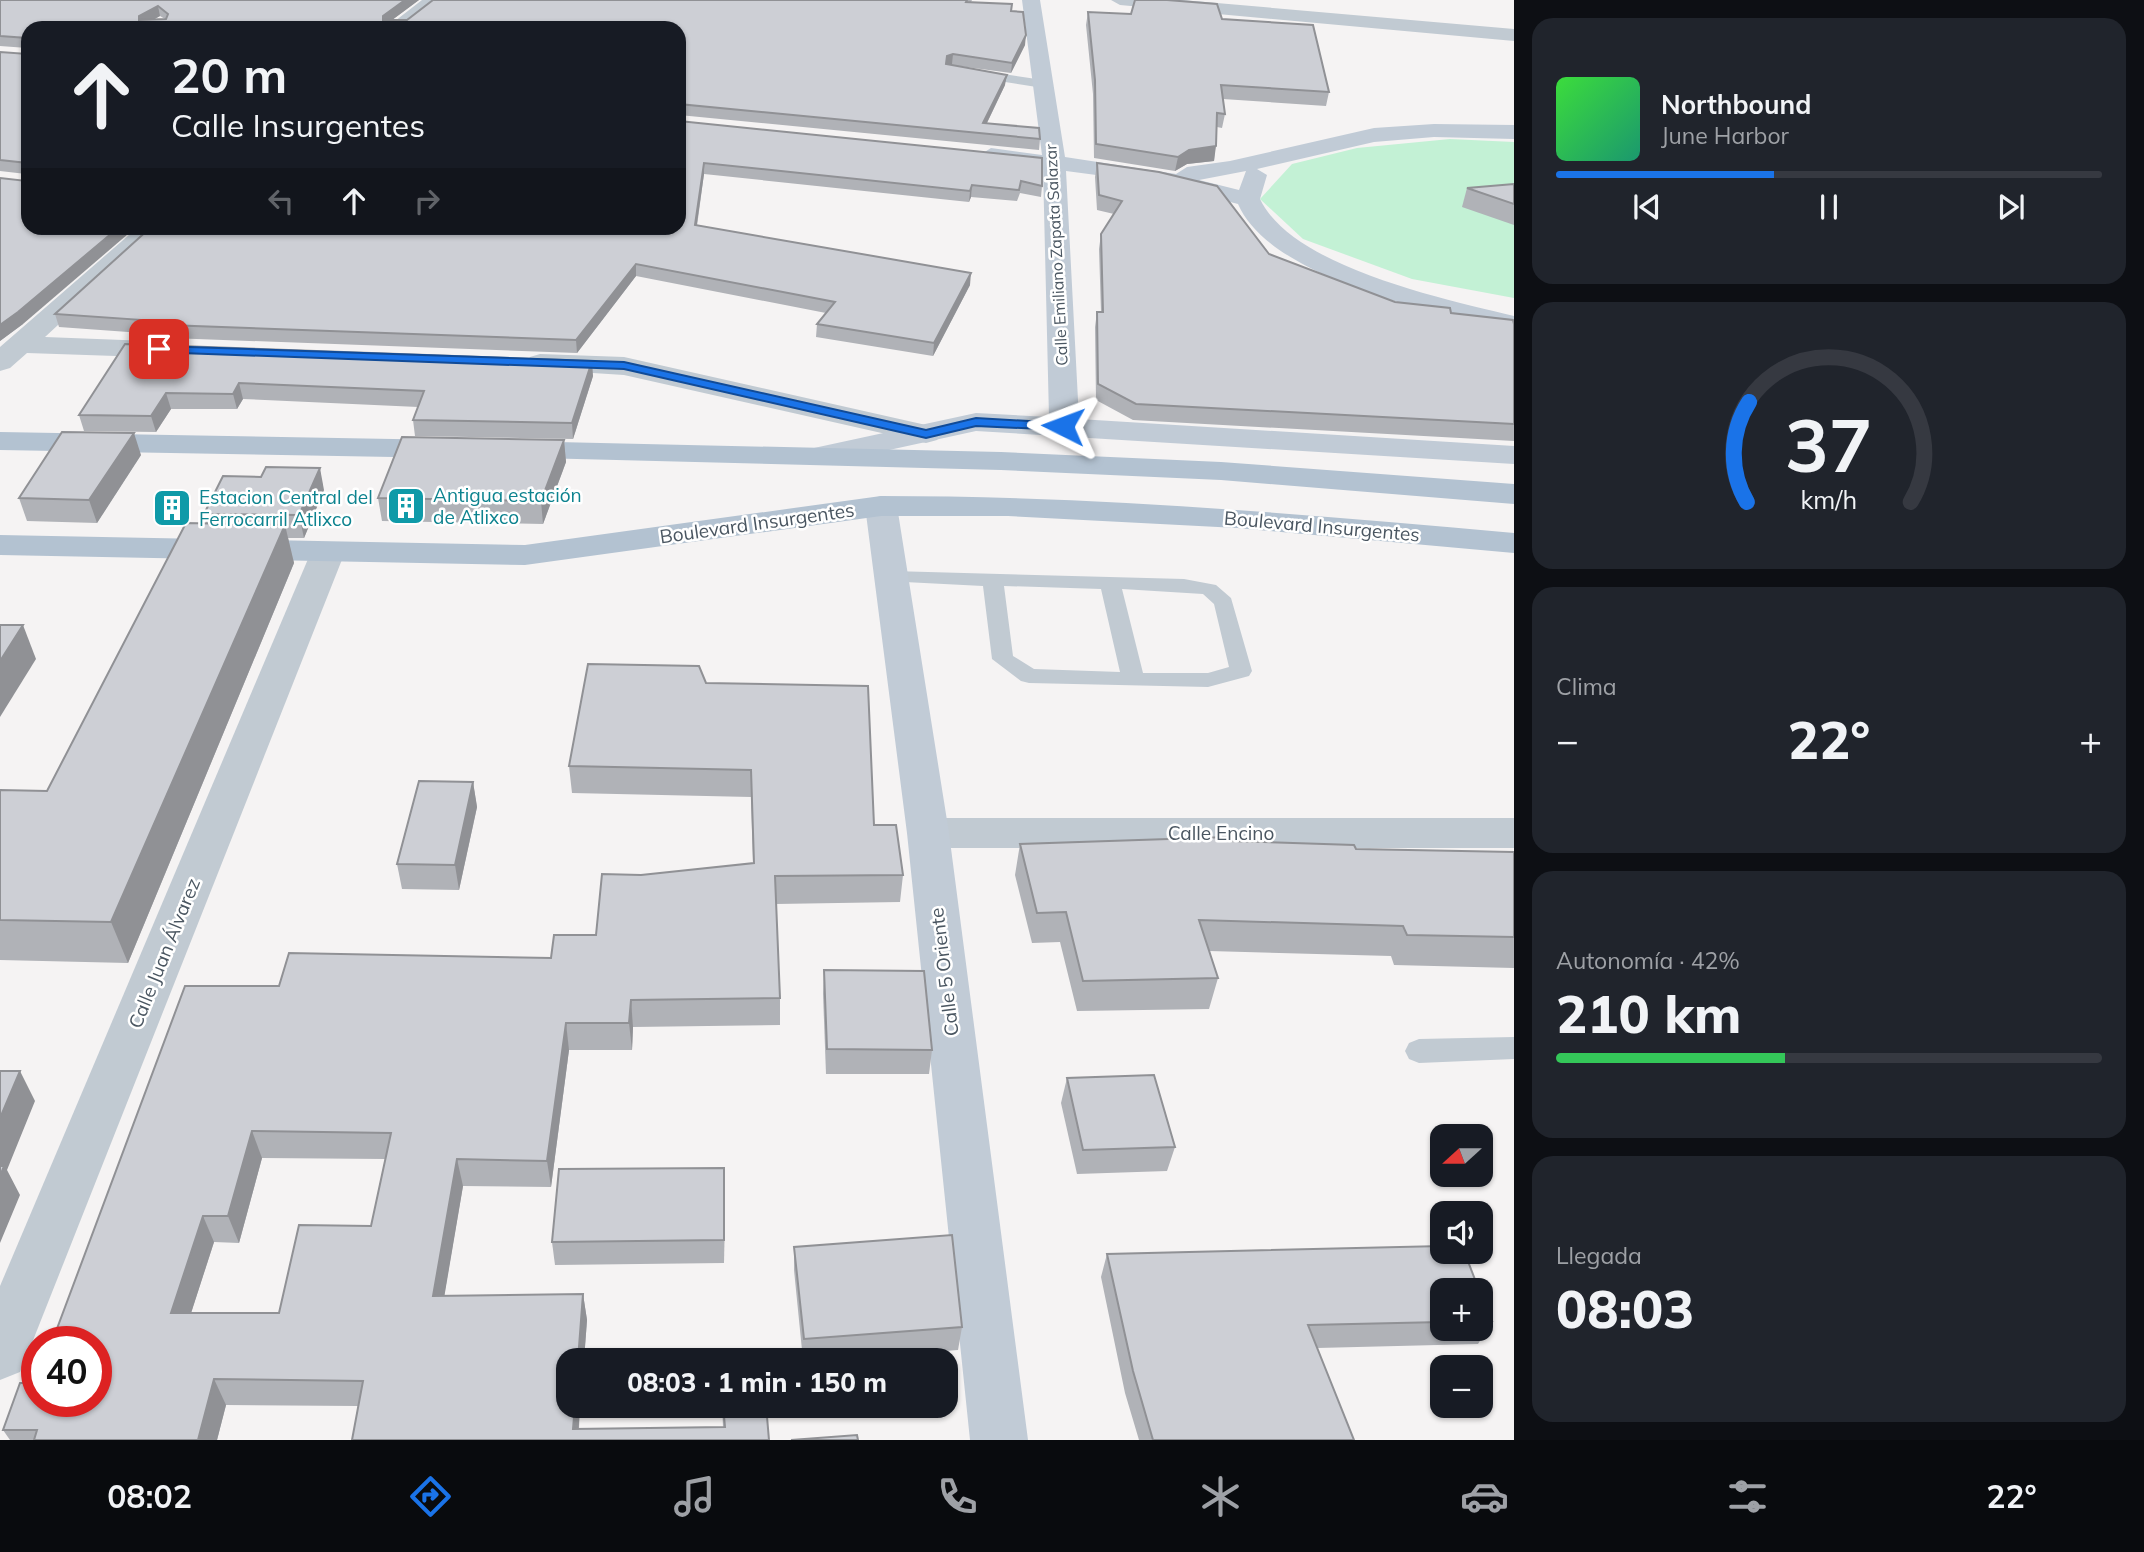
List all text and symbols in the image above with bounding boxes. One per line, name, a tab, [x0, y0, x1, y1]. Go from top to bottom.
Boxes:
text: 20 m	[171, 44, 287, 105]
icon: ahead	[56, 49, 147, 140]
text: Northbound	[1661, 88, 1811, 121]
text: Calle Insurgentes	[171, 105, 425, 145]
text: June Harbor	[1661, 121, 1789, 150]
street label: Calle Emiliano Zapata Salazar	[1040, 143, 1072, 366]
icon: left	[262, 182, 300, 220]
icon: ahead	[335, 182, 373, 220]
icon: right	[408, 182, 446, 220]
icon: previous	[1628, 188, 1666, 226]
icon: pause	[1810, 188, 1848, 226]
icon: next	[1992, 188, 2030, 226]
pin	[129, 319, 189, 379]
icon: arrive	[140, 330, 178, 368]
position arrow	[1026, 389, 1100, 463]
text: 37	[1785, 399, 1873, 490]
place label: Antigua estación de Atlixco	[433, 483, 582, 529]
text: km/h	[1801, 483, 1857, 514]
place label: Estacion Central del Ferrocarril Atlixco	[199, 485, 373, 531]
building icon: Antigua estación de Atlixco	[385, 485, 427, 527]
building icon: Estacion Central del Ferrocarril Atlixco	[151, 487, 193, 529]
street label: Boulevard Insurgentes	[658, 497, 856, 549]
street label: Boulevard Insurgentes	[1223, 505, 1421, 547]
text: Clima	[1556, 672, 1617, 701]
text: 22°	[1788, 707, 1870, 772]
text: −	[1556, 716, 1579, 764]
text: +	[2079, 716, 2102, 764]
street label: Calle Encino	[1168, 821, 1274, 845]
street label: Calle Juan Álvarez	[123, 874, 205, 1032]
street label: Calle 5 Oriente	[924, 906, 964, 1038]
text: Autonomía · 42%	[1556, 946, 1740, 975]
text: 210 km	[1556, 981, 1741, 1046]
north arrow	[1430, 1124, 1493, 1186]
map controls	[1430, 1124, 1493, 1418]
button: sound	[1430, 1201, 1493, 1264]
text: Llegada	[1556, 1241, 1642, 1270]
text: 08:03	[1556, 1276, 1694, 1341]
button: +	[1430, 1278, 1493, 1341]
speed limit sign: 40	[21, 1326, 112, 1417]
button: −	[1430, 1355, 1493, 1418]
text: 08:03 · 1 min · 150 m	[627, 1366, 887, 1399]
icon: directions	[406, 1472, 455, 1521]
icon: music	[670, 1472, 719, 1521]
icon: phone	[933, 1472, 982, 1521]
icon: climate	[1196, 1472, 1245, 1521]
icon: car	[1460, 1472, 1509, 1521]
icon: filters	[1723, 1472, 1772, 1521]
text: 08:02	[107, 1476, 192, 1516]
text: 22°	[1986, 1476, 2037, 1516]

